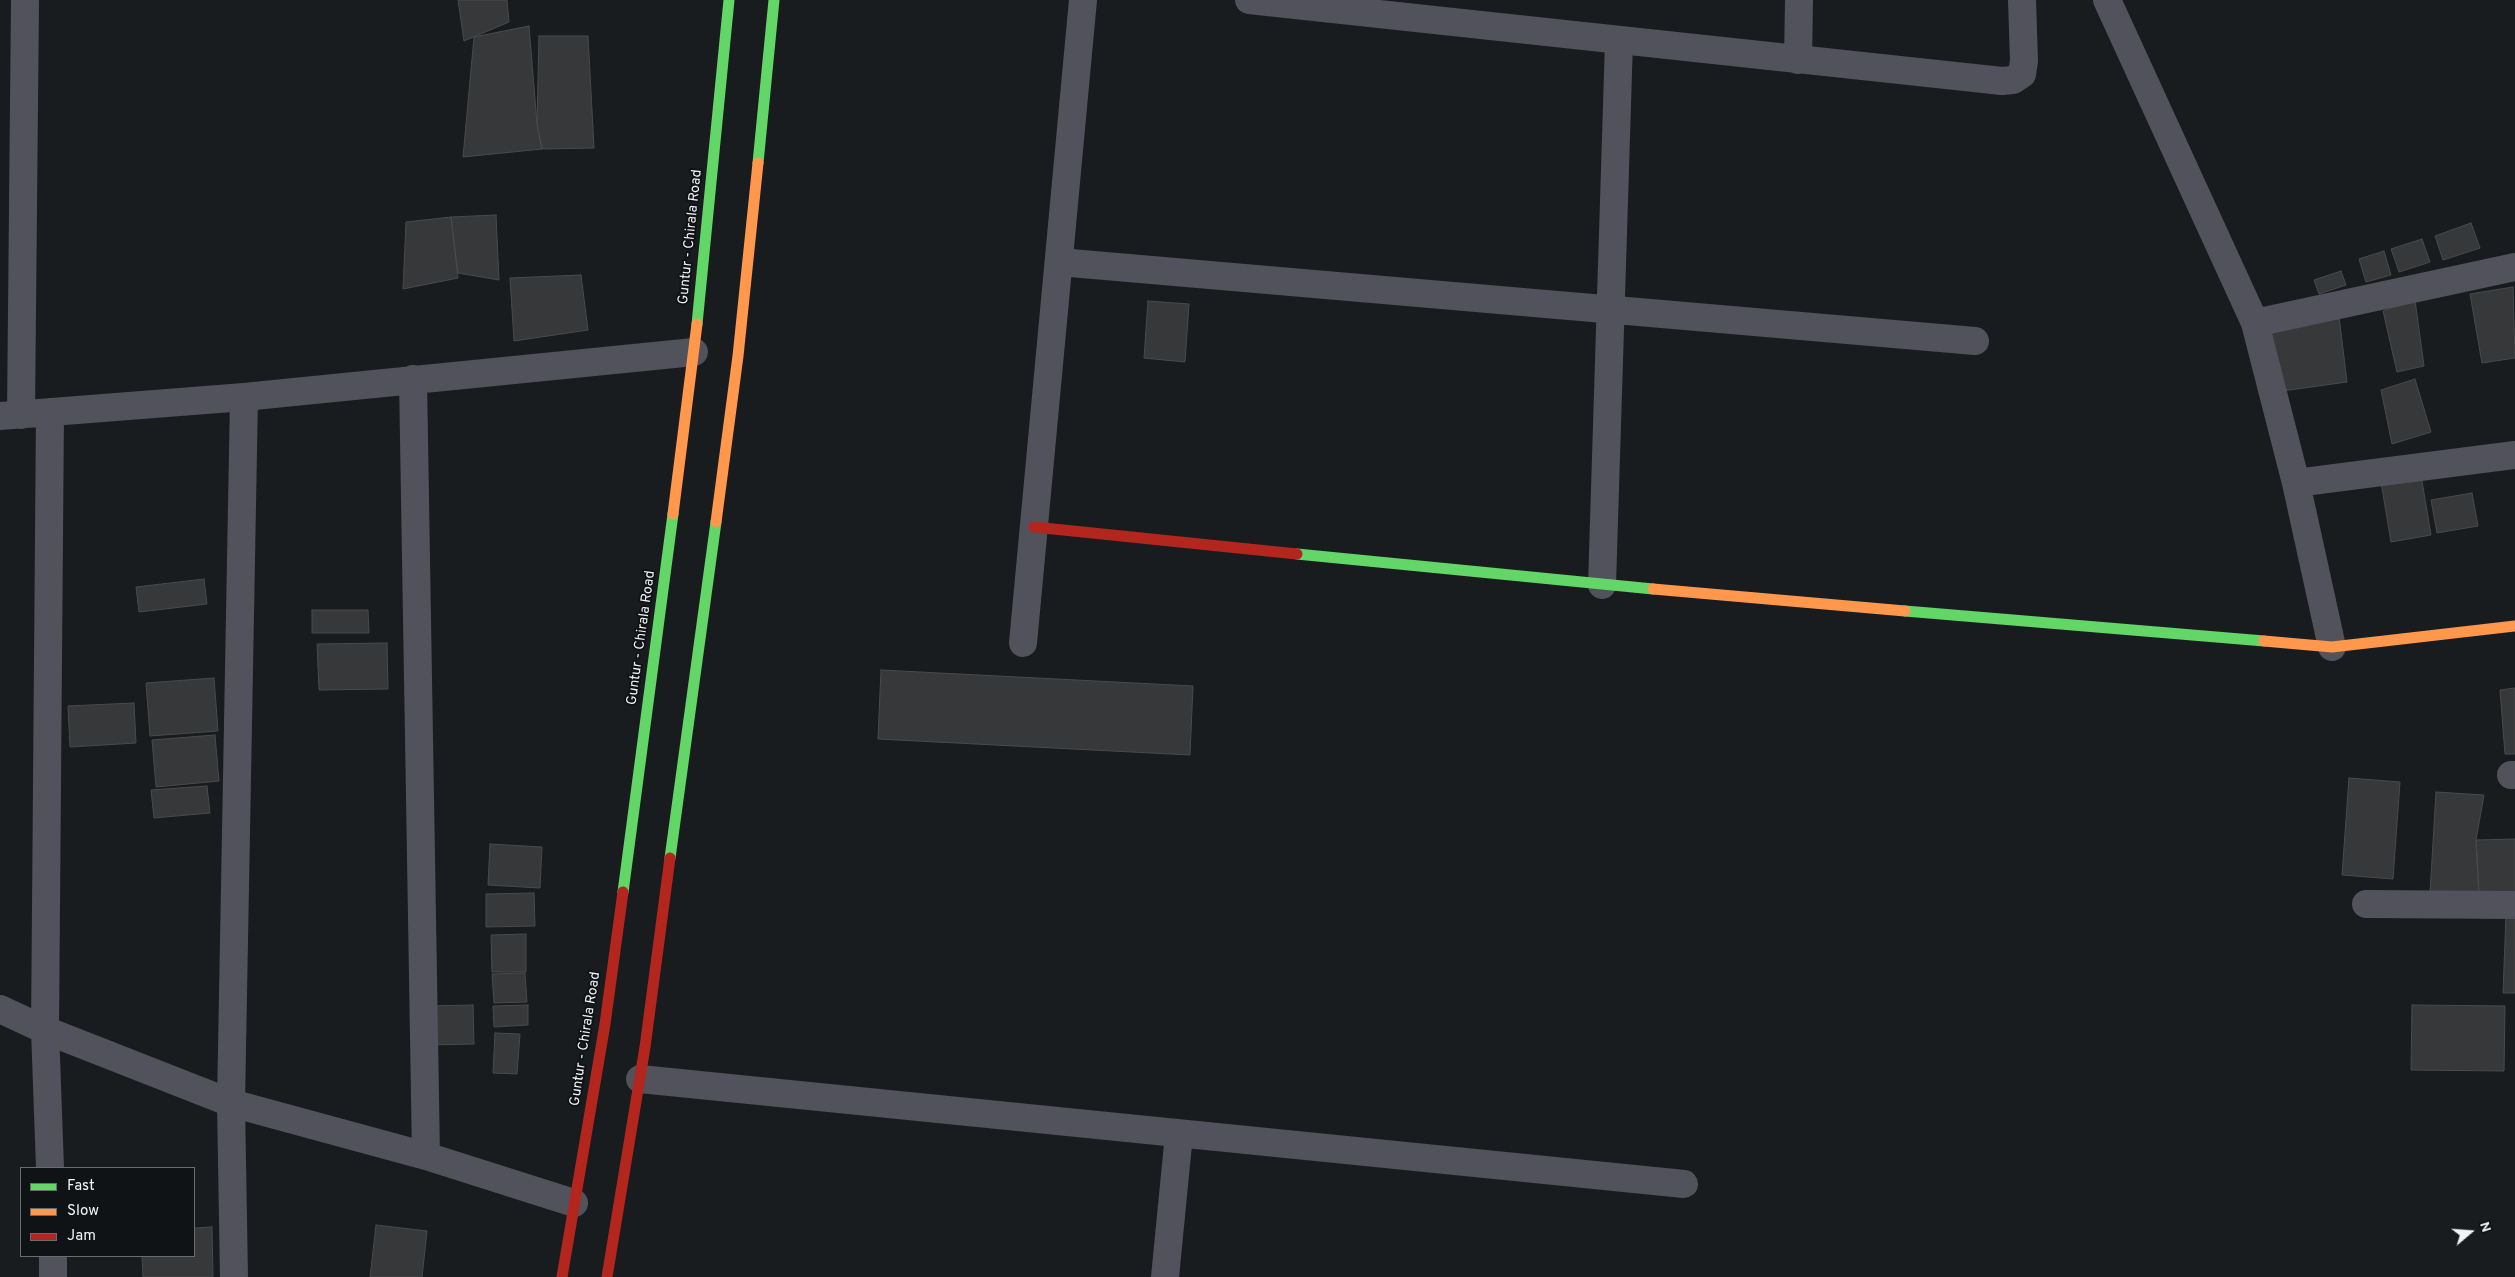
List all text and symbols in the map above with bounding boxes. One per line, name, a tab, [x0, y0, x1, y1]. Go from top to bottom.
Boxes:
street label: Guntur - Chirala Road	[676, 169, 706, 305]
street label: Guntur - Chirala Road	[624, 570, 660, 706]
street label: Guntur - Chirala Road	[567, 971, 605, 1107]
legend	[20, 1167, 195, 1257]
text: Fast	[67, 1177, 95, 1196]
text: Slow	[67, 1202, 99, 1221]
north arrow	[2445, 1207, 2495, 1257]
text: N	[2475, 1220, 2494, 1235]
text: Jam	[67, 1227, 96, 1246]

